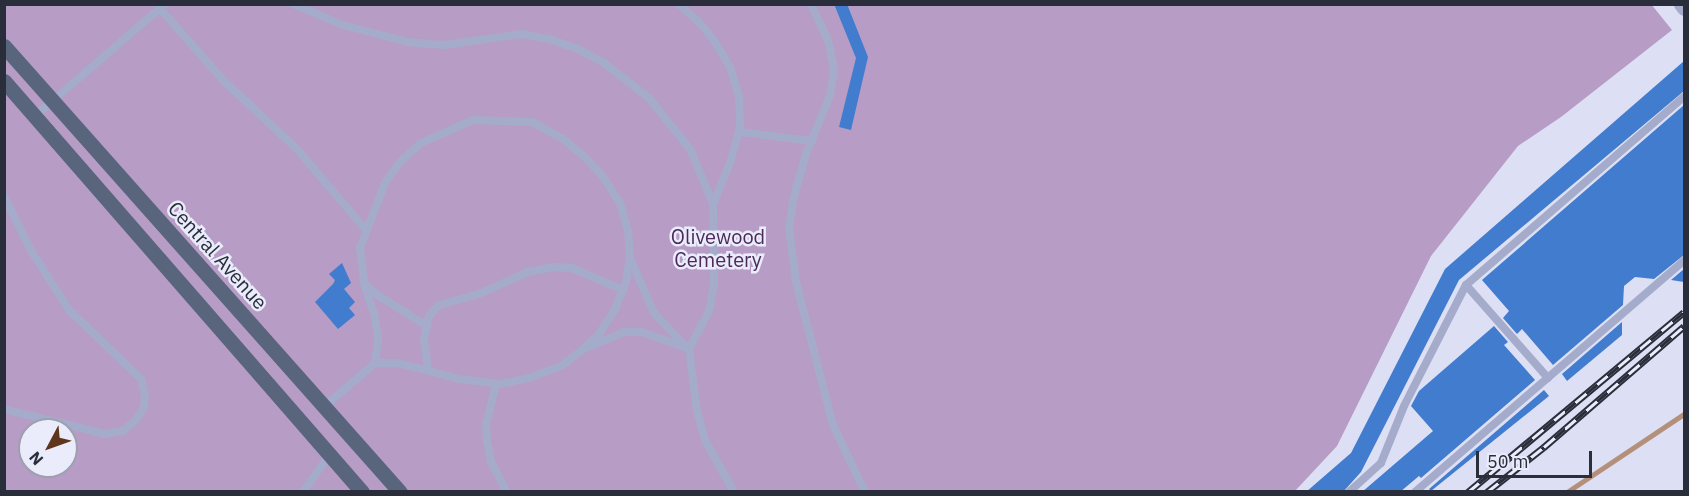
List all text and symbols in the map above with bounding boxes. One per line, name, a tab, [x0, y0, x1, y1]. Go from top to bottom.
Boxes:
street label: Central Avenue	[163, 196, 273, 314]
park label: Olivewood Cemetery	[671, 225, 765, 272]
north arrow	[18, 418, 78, 478]
scale bar	[1479, 439, 1594, 477]
text: N	[25, 448, 47, 469]
text: 50 m	[1487, 450, 1529, 473]

